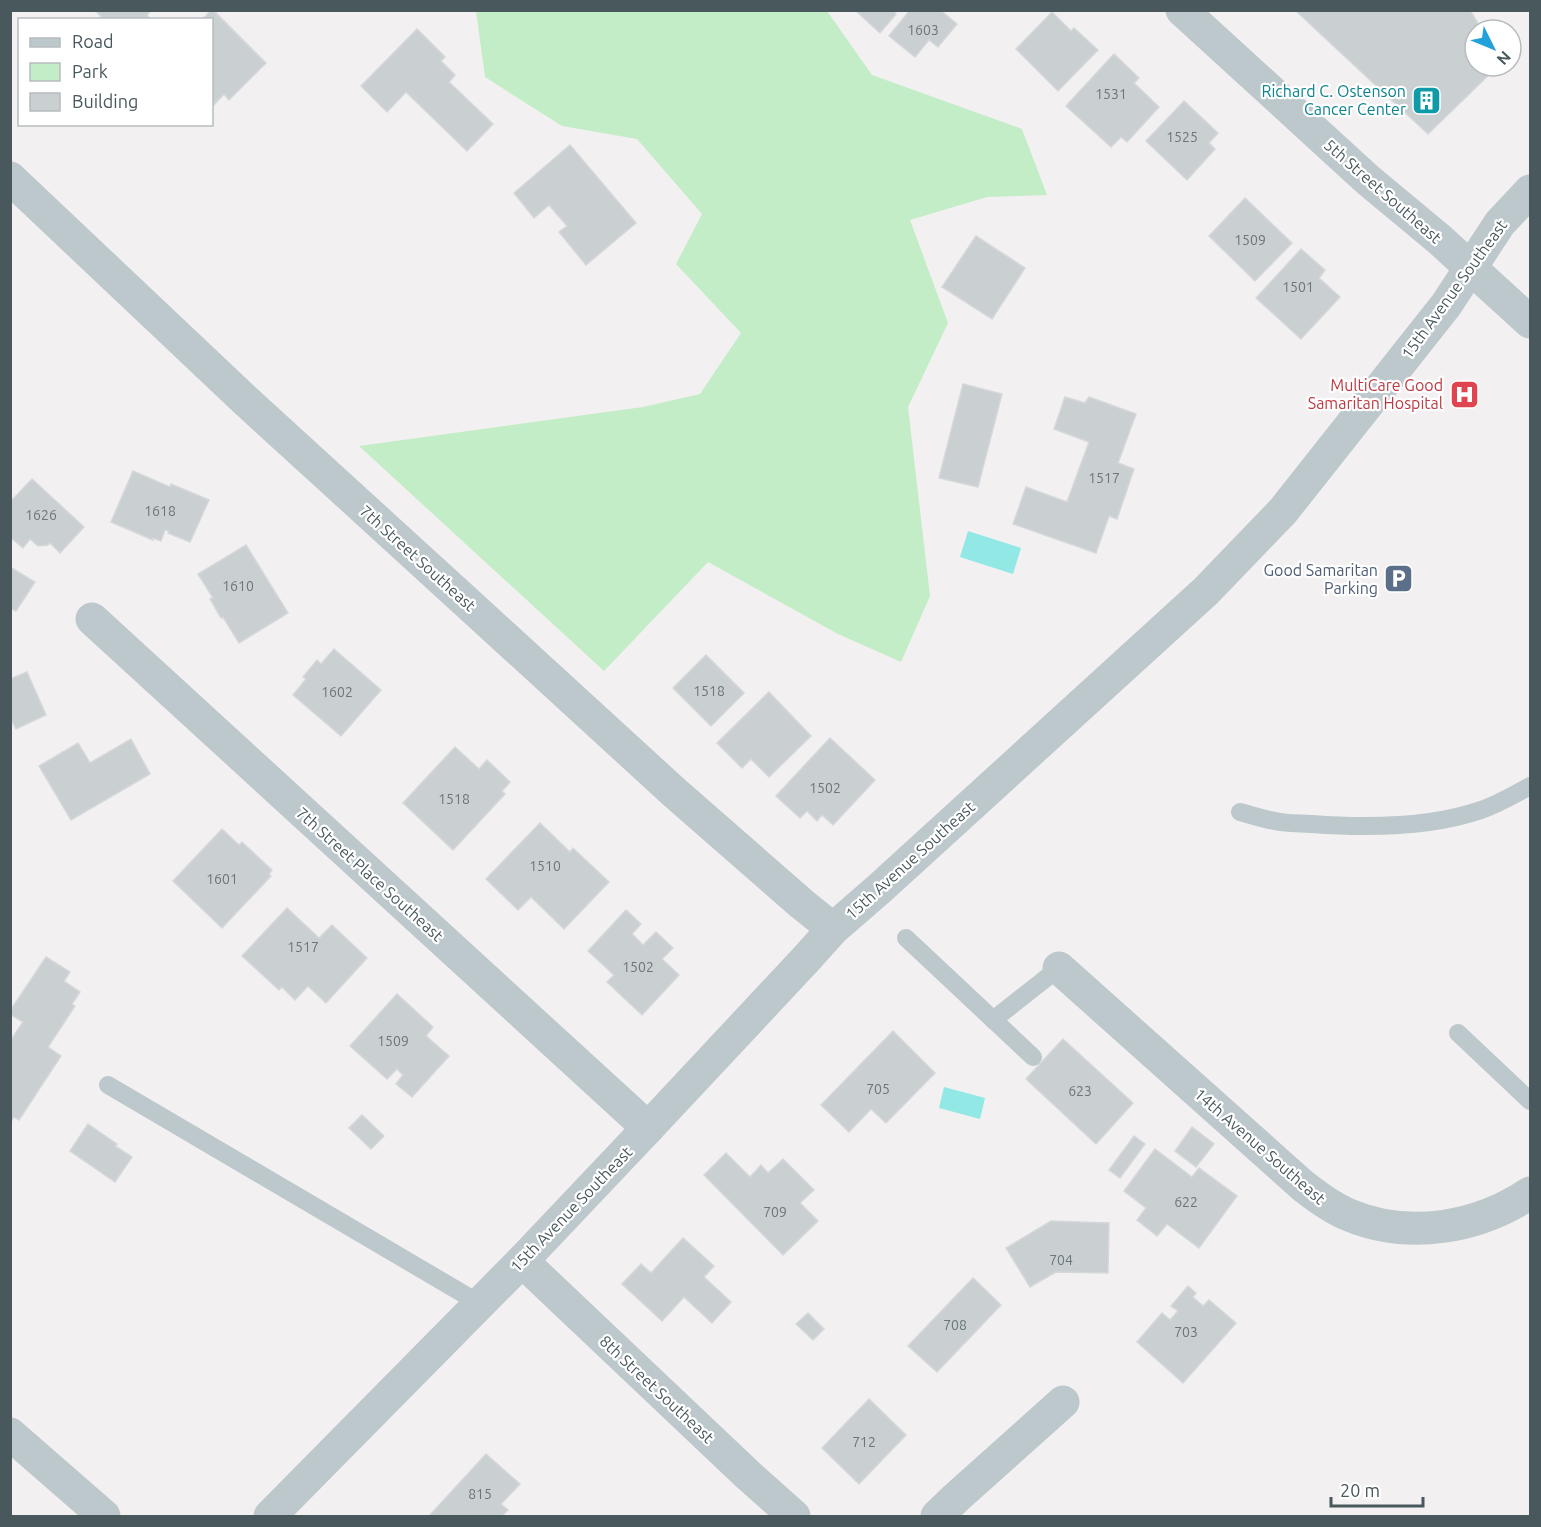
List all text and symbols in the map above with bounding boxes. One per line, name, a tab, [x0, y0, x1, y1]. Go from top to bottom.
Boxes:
legend	[18, 18, 213, 126]
north arrow	[1463, 18, 1523, 78]
house number: 1603	[907, 22, 939, 38]
text: Road	[72, 31, 114, 51]
text: N	[1493, 48, 1515, 69]
text: Park	[72, 61, 108, 81]
place label: Richard C. Ostenson Cancer Center	[1261, 82, 1406, 118]
building icon: Richard C. Ostenson Cancer Center	[1411, 84, 1443, 116]
house number: 1531	[1095, 86, 1127, 102]
text: Building	[72, 91, 138, 111]
house number: 1525	[1166, 129, 1198, 145]
street label: 5th Street Southeast	[1321, 135, 1446, 247]
street label: 15th Avenue Southeast	[1398, 215, 1511, 362]
house number: 1509	[1234, 232, 1266, 248]
house number: 1501	[1282, 279, 1314, 295]
place label: MultiCare Good Samaritan Hospital	[1308, 376, 1443, 412]
hospital icon: MultiCare Good Samaritan Hospital	[1448, 378, 1480, 410]
house number: 1517	[1088, 470, 1120, 486]
street label: 7th Street Southeast	[357, 501, 480, 615]
house number: 1618	[144, 503, 176, 519]
house number: 1626	[25, 507, 57, 523]
place label: Good Samaritan Parking	[1263, 561, 1378, 597]
parking icon: Good Samaritan Parking	[1383, 563, 1415, 595]
house number: 1610	[222, 578, 254, 594]
house number: 1518	[693, 683, 725, 699]
house number: 1602	[321, 684, 353, 700]
house number: 1502	[809, 780, 841, 796]
house number: 1518	[438, 791, 470, 807]
street label: 15th Avenue Southeast	[842, 797, 979, 923]
street label: 7th Street Place Southeast	[293, 803, 447, 945]
house number: 1510	[529, 858, 561, 874]
house number: 1601	[206, 871, 238, 887]
house number: 1517	[287, 939, 319, 955]
house number: 1502	[622, 959, 654, 975]
house number: 1509	[377, 1033, 409, 1049]
house number: 705	[866, 1081, 890, 1097]
house number: 623	[1068, 1083, 1092, 1099]
street label: 14th Avenue Southeast	[1191, 1084, 1330, 1208]
street label: 15th Avenue Southeast	[506, 1142, 636, 1275]
house number: 622	[1174, 1194, 1198, 1210]
house number: 709	[763, 1204, 787, 1220]
house number: 704	[1049, 1252, 1073, 1268]
house number: 708	[943, 1317, 967, 1333]
house number: 703	[1174, 1324, 1198, 1340]
street label: 8th Street Southeast	[596, 1332, 718, 1447]
house number: 712	[852, 1434, 876, 1450]
scale bar	[1331, 1470, 1422, 1508]
text: 20 m	[1340, 1480, 1380, 1500]
house number: 815	[468, 1486, 492, 1502]

